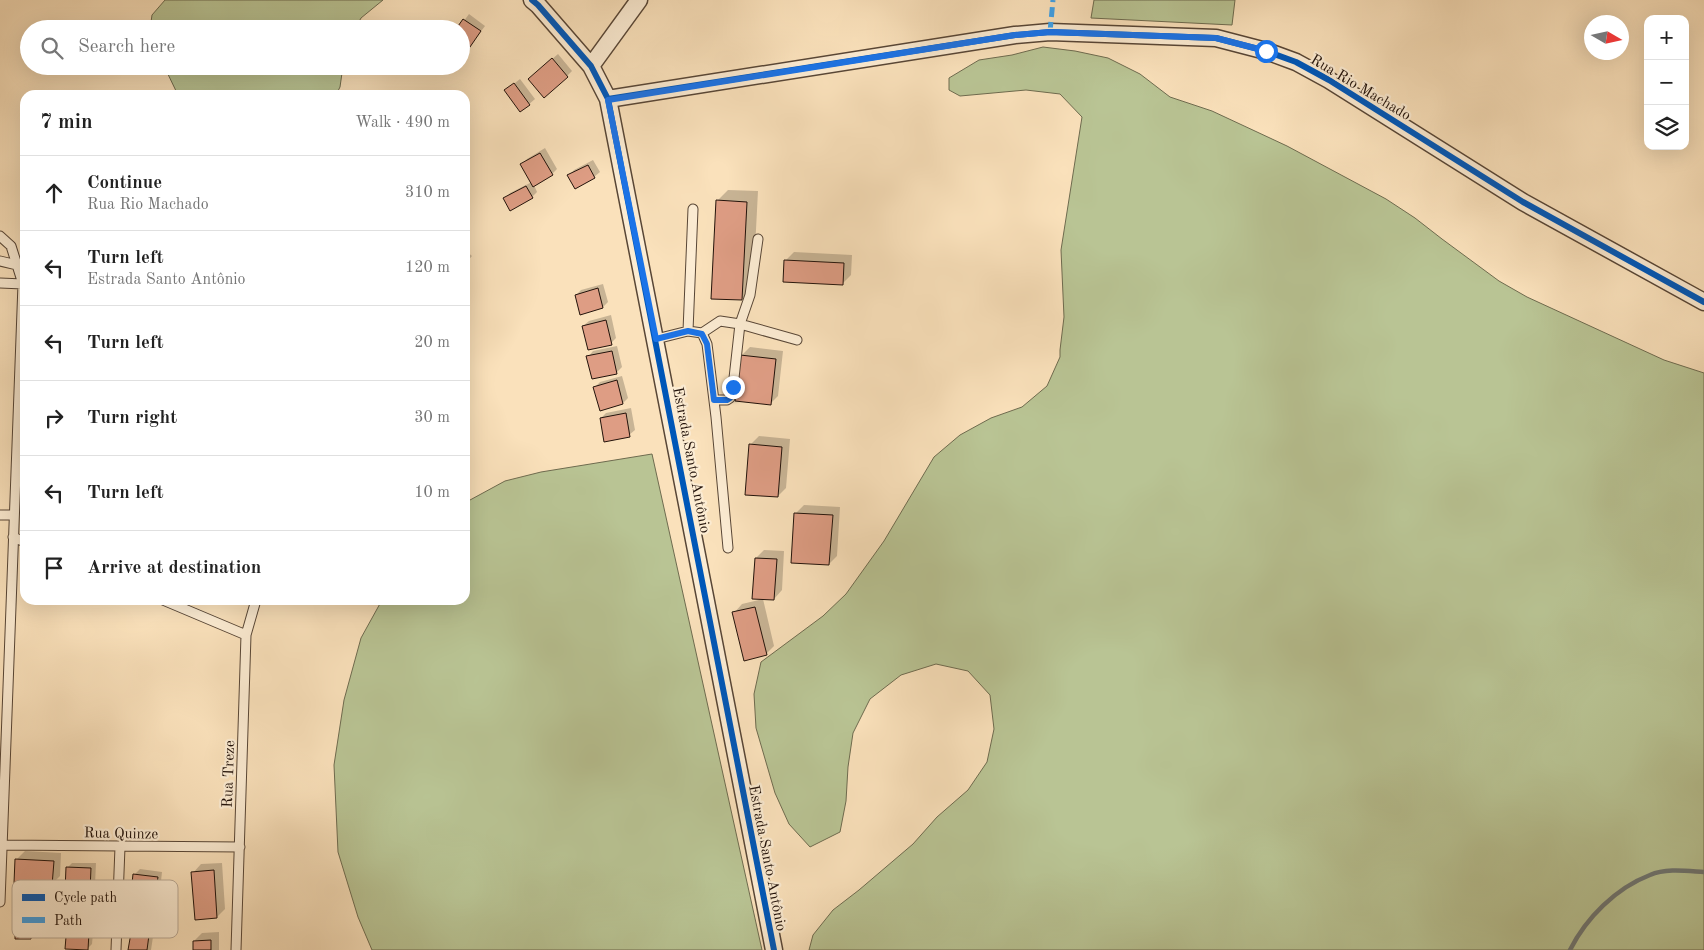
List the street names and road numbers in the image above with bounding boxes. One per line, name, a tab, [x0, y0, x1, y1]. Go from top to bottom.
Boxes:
street label: Rua Rio Machado	[1307, 52, 1413, 124]
street label: Estrada Santo Antônio	[669, 386, 712, 535]
street label: Rua Treze	[221, 740, 238, 808]
street label: Estrada Santo Antônio	[745, 784, 788, 933]
street label: Rua Quinze	[84, 826, 158, 843]

